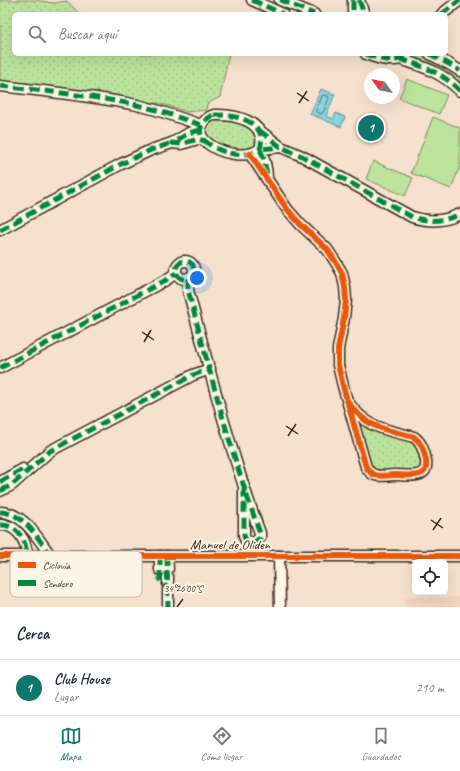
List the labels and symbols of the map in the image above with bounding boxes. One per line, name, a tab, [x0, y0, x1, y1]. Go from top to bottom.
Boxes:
north arrow	[364, 68, 400, 104]
pin: 1	[358, 113, 384, 143]
your location	[187, 268, 207, 288]
street label: Manuel de Oliden	[190, 536, 271, 553]
legend	[10, 551, 142, 597]
text: Ciclovía	[43, 558, 72, 572]
text: Sendero	[43, 576, 74, 590]
text: 34°26'00"S	[164, 582, 204, 595]

